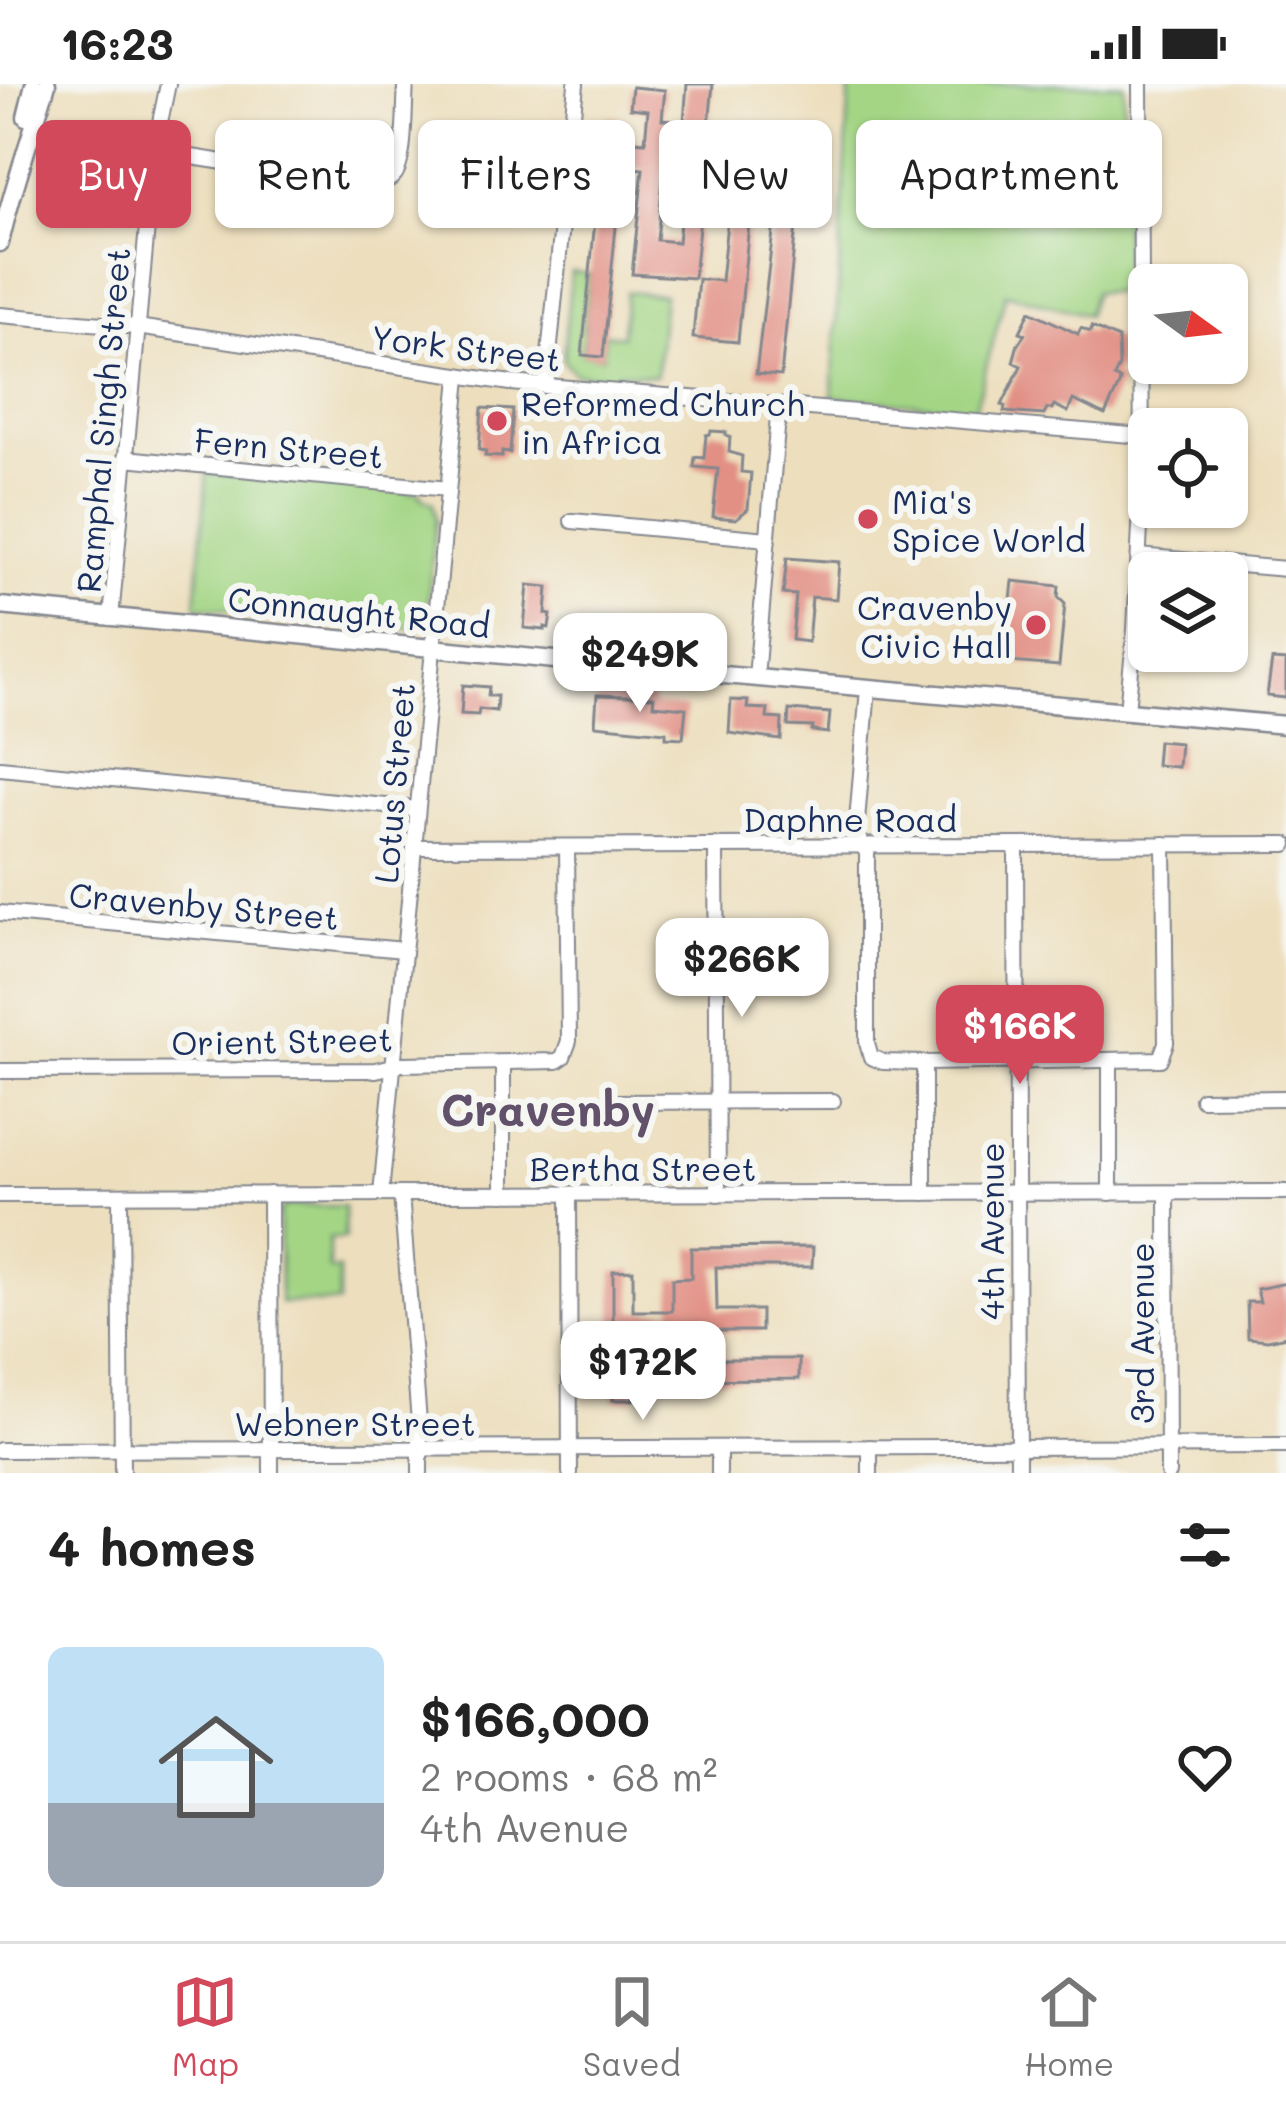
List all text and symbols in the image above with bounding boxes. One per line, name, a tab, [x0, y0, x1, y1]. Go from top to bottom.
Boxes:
text: 16:23	[60, 13, 174, 71]
chip: Buy	[36, 120, 191, 228]
chip: Rent	[215, 120, 394, 228]
chip: Filters	[418, 120, 635, 228]
chip: New	[659, 120, 832, 228]
chip: Apartment	[856, 120, 1162, 228]
street label: Ramphal Singh Street	[65, 245, 139, 595]
north arrow	[1128, 264, 1248, 384]
map controls	[1128, 264, 1248, 672]
street label: York Street	[369, 314, 563, 380]
place label: Reformed Church in Africa	[521, 381, 805, 462]
marker: Reformed Church in Africa	[484, 408, 510, 434]
button: locate	[1128, 408, 1248, 528]
street label: Fern Street	[193, 417, 385, 477]
place label: Mia's Spice World	[892, 479, 1086, 560]
marker: Mia's Spice World	[855, 506, 881, 532]
button: layers	[1128, 552, 1248, 672]
street label: Connaught Road	[226, 576, 492, 646]
place label: Cravenby Civic Hall	[857, 585, 1012, 666]
marker: Cravenby Civic Hall	[1023, 612, 1049, 638]
pin: $249K	[556, 613, 724, 715]
text: $249K	[580, 626, 700, 677]
street label: Lotus Street	[363, 681, 423, 885]
street label: Daphne Road	[743, 797, 957, 840]
street label: Cravenby Street	[67, 872, 341, 939]
pin: $266K	[658, 918, 826, 1020]
text: $266K	[683, 931, 801, 982]
pin: $166K	[936, 985, 1104, 1087]
text: $166K	[963, 998, 1077, 1049]
street label: Orient Street	[171, 1017, 393, 1063]
district label: Cravenby	[441, 1079, 655, 1138]
street label: 4th Avenue	[969, 1142, 1012, 1320]
street label: Bertha Street	[530, 1146, 756, 1189]
street label: 3rd Avenue	[1119, 1242, 1162, 1424]
pin: $172K	[559, 1321, 727, 1423]
text: $172K	[588, 1334, 698, 1385]
street label: Webner Street	[234, 1401, 476, 1444]
text: 4 homes	[48, 1512, 256, 1579]
icon: filters	[1172, 1512, 1238, 1578]
text: $166,000	[420, 1683, 650, 1750]
icon: home	[144, 1695, 288, 1839]
icon: heart	[1172, 1734, 1238, 1800]
text: 2 rooms · 68 m²	[420, 1750, 718, 1801]
text: 4th Avenue	[420, 1801, 629, 1852]
tab: Map	[172, 1969, 239, 2084]
tab: Saved	[583, 1969, 681, 2084]
tab: Home	[1024, 1969, 1114, 2084]

